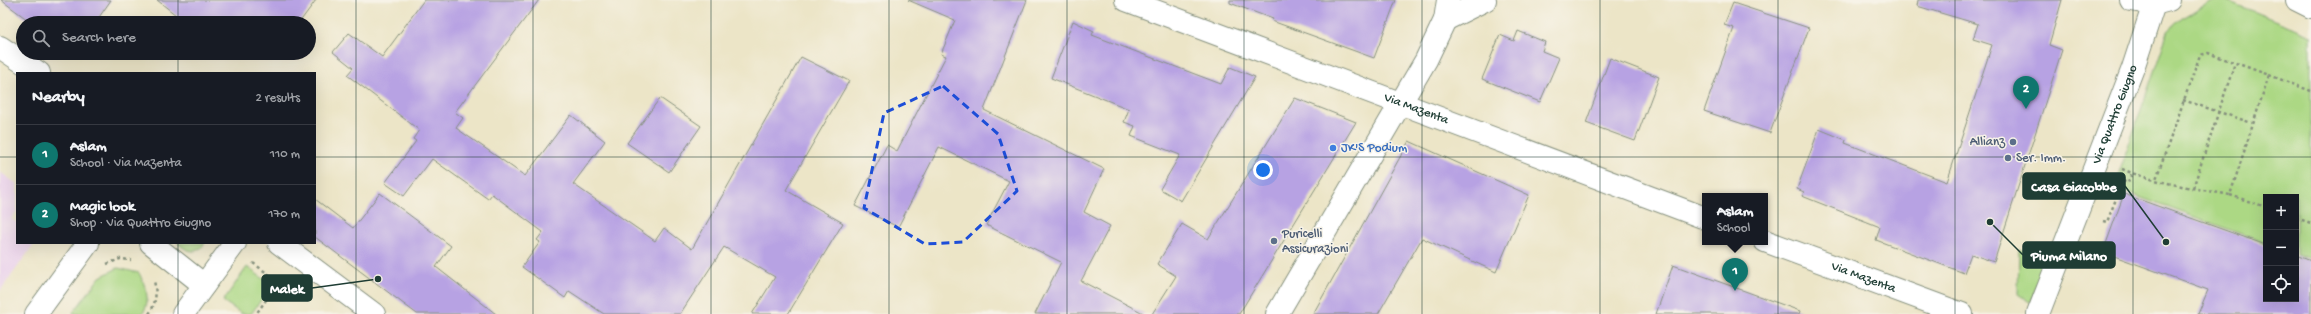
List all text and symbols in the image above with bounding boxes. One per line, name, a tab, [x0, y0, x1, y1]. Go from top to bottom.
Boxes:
search box	[16, 16, 316, 60]
icon: search	[30, 27, 52, 49]
text: Search here	[62, 29, 136, 47]
street label: Via Quattro Giugno	[2089, 62, 2141, 167]
pin: 2	[2013, 76, 2039, 109]
text: Nearby	[32, 88, 85, 108]
street label: Via Mazenta	[1381, 90, 1451, 128]
text: 2 results	[255, 91, 300, 106]
place label: Allianz	[1970, 135, 2006, 150]
marker: Allianz	[2008, 137, 2018, 147]
text: Aslam	[70, 138, 107, 156]
place label: JK'S Podium	[1341, 141, 1407, 156]
marker: JK'S Podium	[1328, 143, 1338, 153]
text: 1	[42, 147, 48, 162]
text: 110 m	[270, 147, 300, 162]
place label: Ser. Imm.	[2016, 151, 2066, 166]
marker: Ser. Imm.	[2003, 153, 2013, 163]
text: School · Via Mazenta	[70, 156, 182, 171]
your location	[1253, 160, 1273, 180]
callout: Casa Giacobbe	[2023, 173, 2125, 199]
text: Casa Giacobbe	[2030, 180, 2117, 197]
popup	[1702, 193, 1768, 245]
map controls	[2263, 194, 2299, 302]
button: +	[2263, 194, 2299, 230]
text: Magic look	[70, 198, 135, 216]
text: Aslam	[1717, 203, 1753, 221]
text: 2	[42, 207, 48, 222]
text: 170 m	[268, 207, 300, 222]
text: Shop · Via Quattro Giugno	[70, 216, 211, 231]
text: School	[1717, 221, 1750, 236]
place label: Puricelli Assicurazioni	[1281, 227, 1349, 257]
button: −	[2263, 230, 2299, 266]
marker: Puricelli Assicurazioni	[1269, 236, 1279, 246]
callout: Piuma Milano	[2023, 242, 2115, 268]
text: Piuma Milano	[2030, 249, 2108, 266]
pin: 1	[1722, 258, 1748, 291]
street label: Via Mazenta	[1828, 258, 1899, 297]
button: locate	[2263, 266, 2299, 302]
callout: Malek	[262, 275, 312, 301]
text: Malek	[270, 282, 306, 299]

